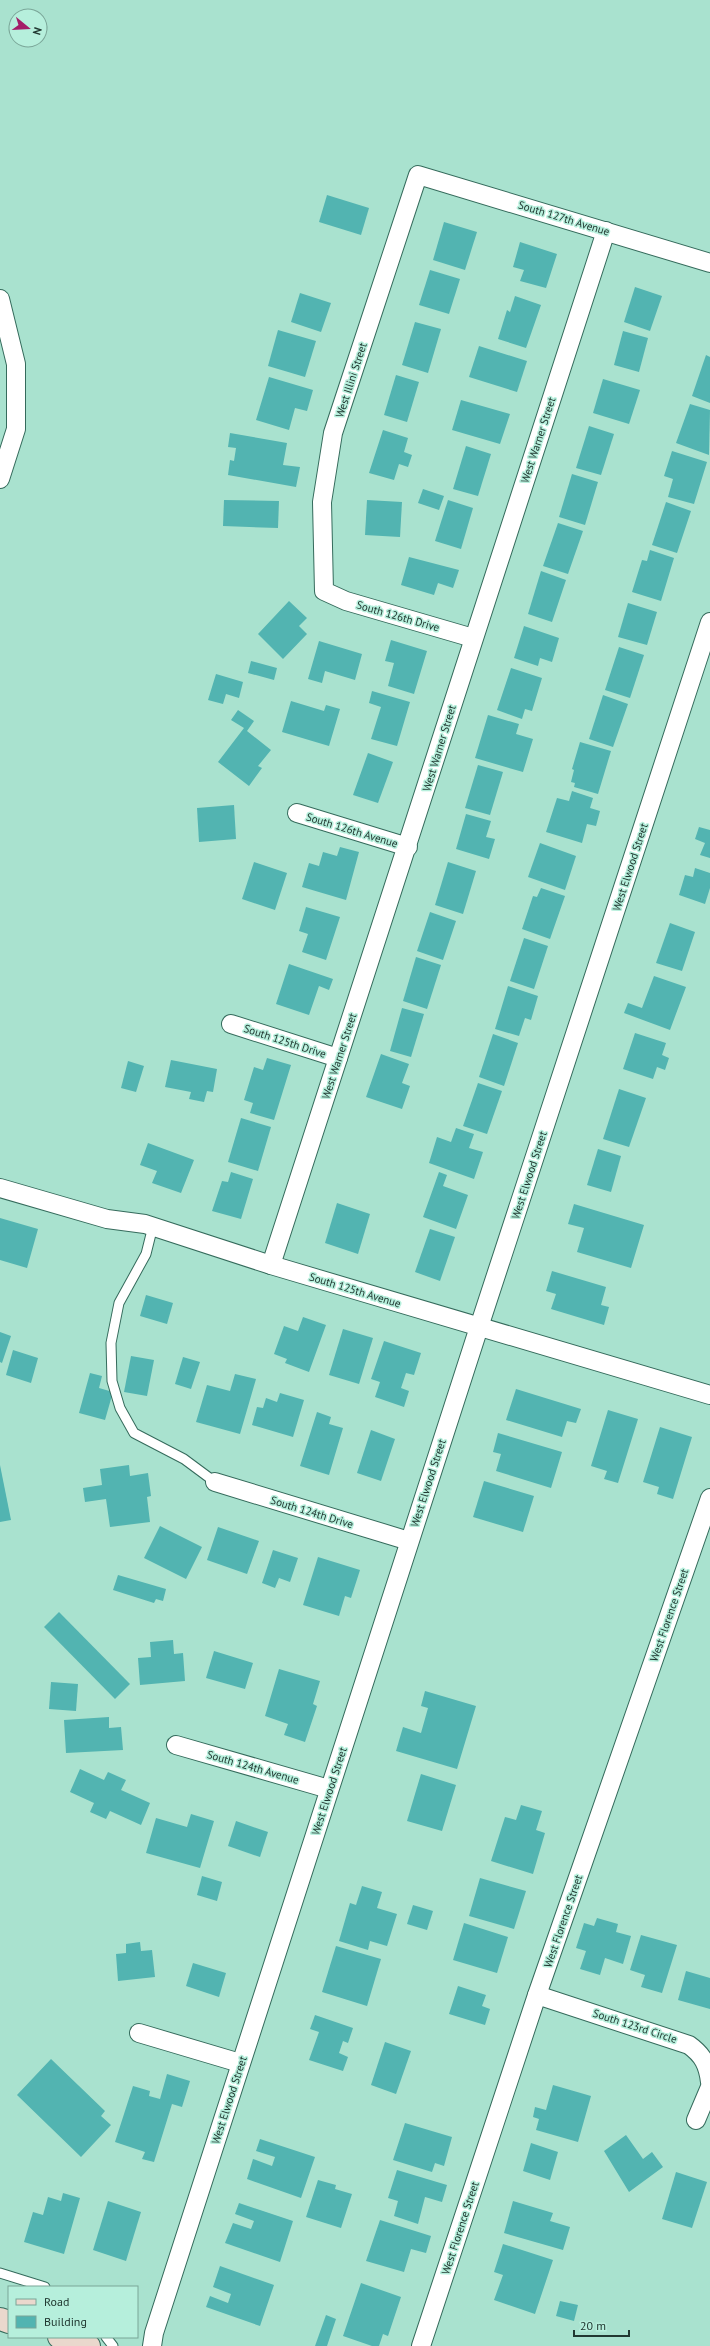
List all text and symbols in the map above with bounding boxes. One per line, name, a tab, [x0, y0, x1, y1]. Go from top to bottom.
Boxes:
north arrow	[8, 8, 48, 48]
text: N	[30, 25, 45, 37]
street label: South 127th Avenue	[517, 197, 612, 239]
street label: West Illini Street	[332, 340, 370, 419]
street label: West Warner Street	[518, 395, 559, 485]
street label: South 126th Drive	[355, 597, 441, 635]
street label: West Warner Street	[419, 703, 459, 793]
street label: South 126th Avenue	[305, 809, 400, 851]
street label: West Elwood Street	[609, 821, 651, 913]
street label: West Warner Street	[319, 1011, 360, 1101]
street label: South 125th Drive	[242, 1021, 328, 1061]
street label: West Elwood Street	[508, 1129, 550, 1221]
street label: South 125th Avenue	[308, 1269, 403, 1311]
street label: West Elwood Street	[407, 1437, 449, 1529]
street label: South 124th Drive	[269, 1493, 355, 1531]
street label: West Florence Street	[647, 1567, 691, 1663]
street label: West Elwood Street	[308, 1745, 350, 1837]
street label: South 124th Avenue	[205, 1747, 301, 1787]
street label: West Florence Street	[541, 1873, 585, 1969]
street label: South 123rd Circle	[591, 2006, 679, 2046]
street label: West Elwood Street	[208, 2054, 250, 2146]
street label: West Florence Street	[438, 2179, 482, 2276]
legend	[8, 2286, 138, 2338]
text: Road	[44, 2294, 69, 2309]
scale bar	[574, 2312, 629, 2338]
text: Building	[44, 2314, 87, 2329]
text: 20 m	[580, 2318, 606, 2333]

